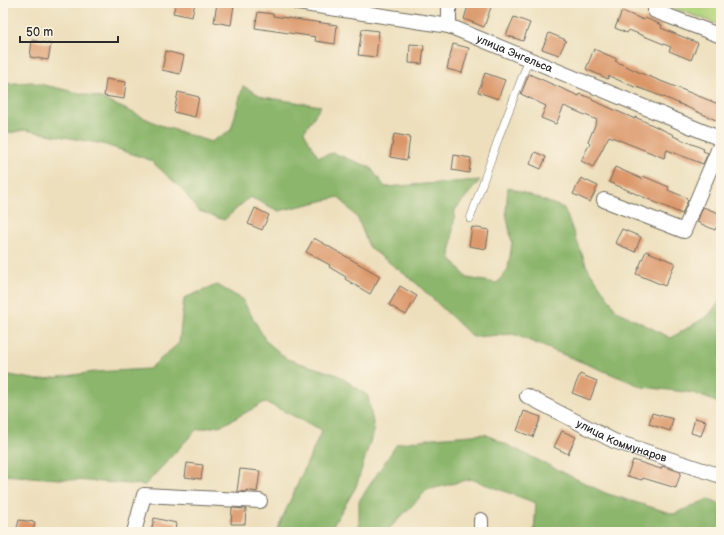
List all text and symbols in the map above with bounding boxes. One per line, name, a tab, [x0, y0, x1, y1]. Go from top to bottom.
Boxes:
scale bar	[20, 18, 118, 44]
text: 50 m	[26, 25, 53, 40]
street label: улица Энгельса	[475, 32, 555, 75]
street label: улица Коммунаров	[574, 416, 669, 464]

